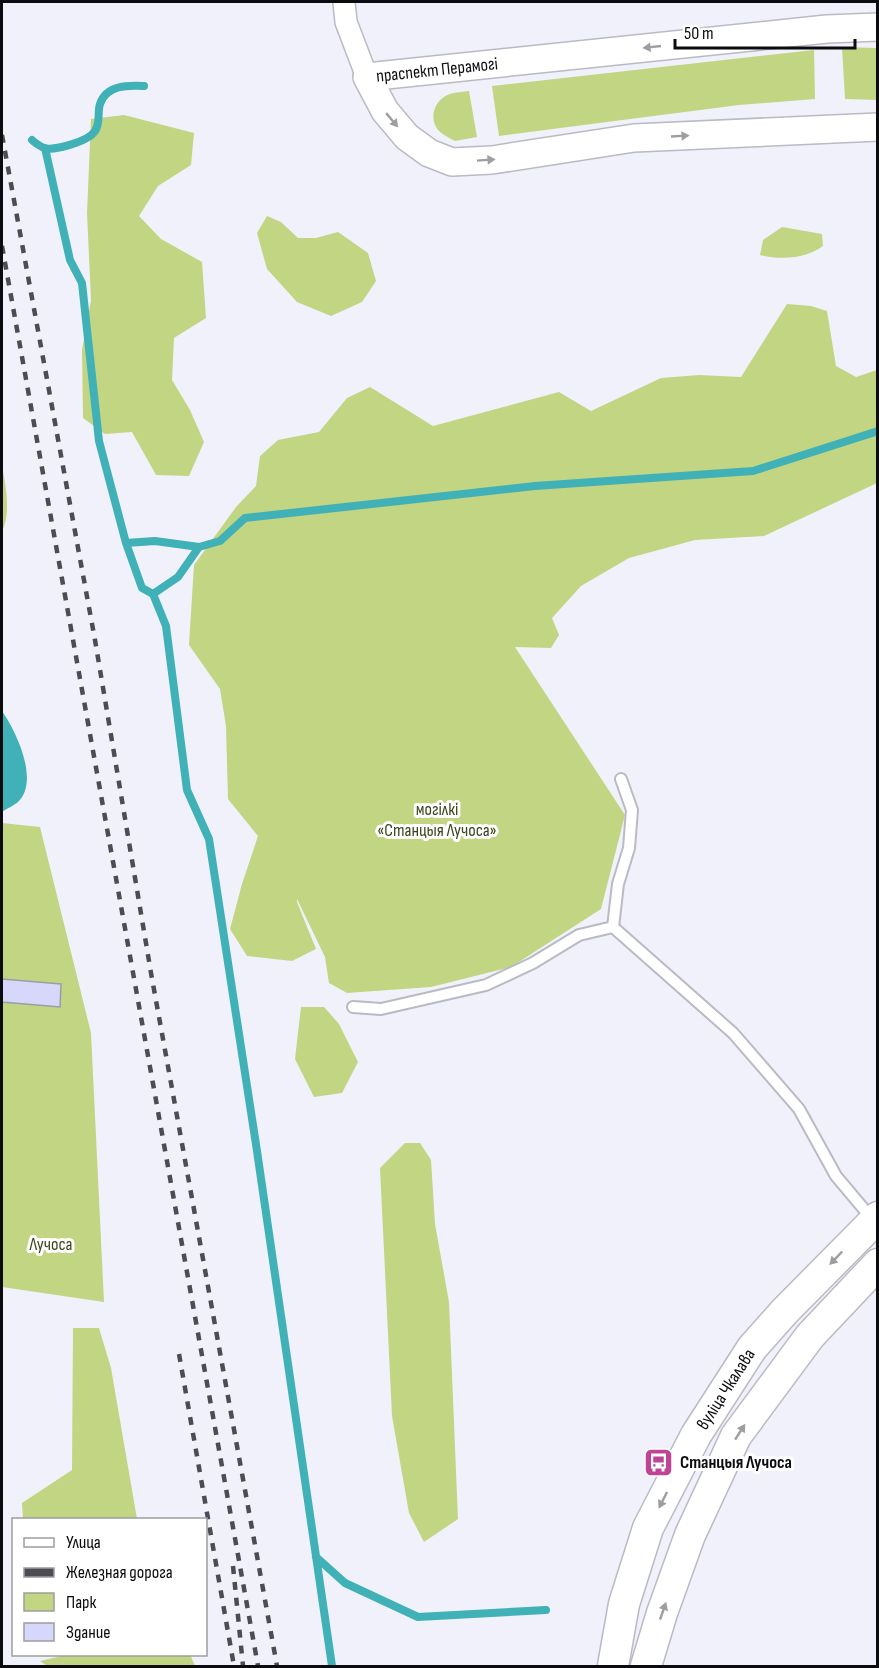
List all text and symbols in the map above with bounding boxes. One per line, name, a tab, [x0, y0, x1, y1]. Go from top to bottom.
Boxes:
scale bar	[675, 12, 855, 50]
text: 50 m	[684, 23, 714, 44]
one-way arrow	[642, 42, 661, 52]
street label: праспект Перамогі	[375, 53, 499, 87]
one-way arrow	[386, 112, 399, 128]
one-way arrow	[670, 131, 689, 141]
one-way arrow	[477, 155, 496, 164]
park label: могілкі «Станцыя Лучоса»	[377, 799, 497, 841]
park label: Лучоса	[29, 1234, 72, 1255]
one-way arrow	[829, 1250, 843, 1265]
street label: вуліца Чкалава	[692, 1345, 759, 1433]
one-way arrow	[734, 1424, 745, 1440]
bus stop icon: Станцыя Лучоса	[643, 1446, 675, 1478]
place label: Станцыя Лучоса	[680, 1452, 792, 1473]
one-way arrow	[658, 1492, 667, 1509]
legend	[12, 1518, 207, 1656]
text: Улица	[66, 1532, 101, 1553]
text: Железная дорога	[66, 1562, 173, 1583]
text: Парк	[66, 1592, 97, 1613]
one-way arrow	[659, 1602, 668, 1620]
text: Здание	[66, 1622, 111, 1643]

